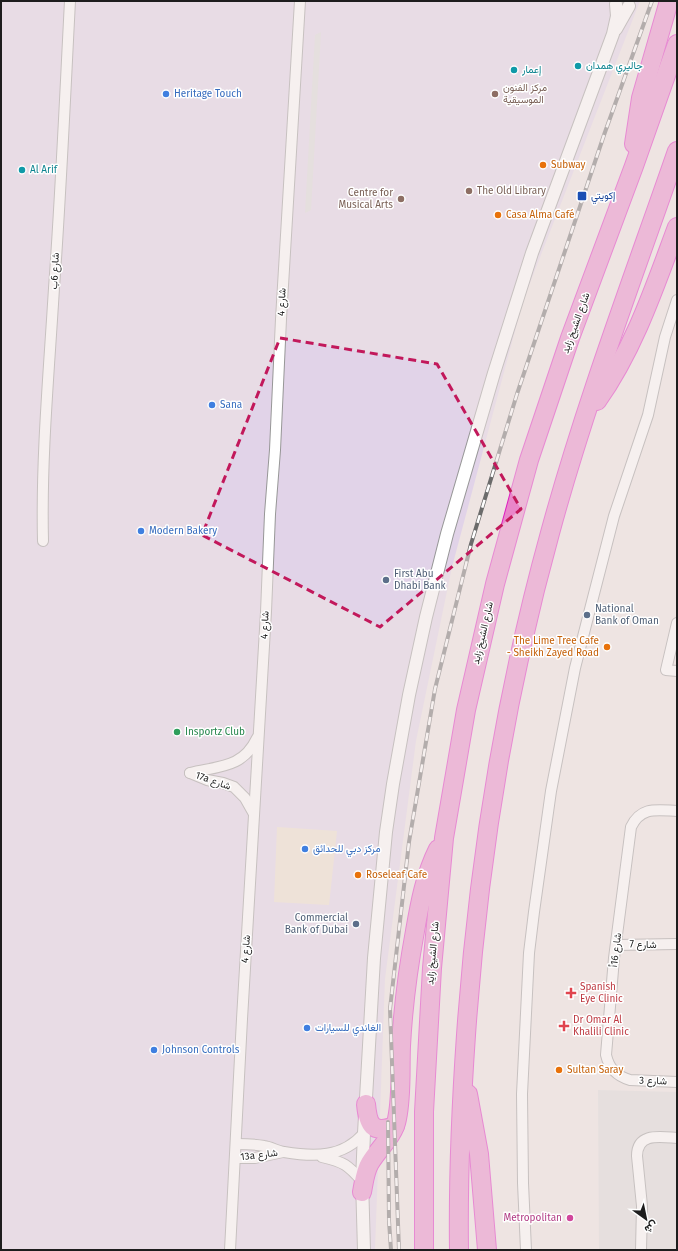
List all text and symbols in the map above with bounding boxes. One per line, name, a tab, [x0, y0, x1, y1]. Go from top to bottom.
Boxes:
place label: جاليري همدان	[586, 60, 643, 74]
marker: جاليري همدان	[573, 61, 583, 71]
place label: إعمار	[521, 64, 542, 76]
marker: إعمار	[509, 65, 519, 75]
place label: مركز الفنون الموسيقية	[503, 82, 547, 106]
place label: Heritage Touch	[174, 88, 242, 100]
marker: Heritage Touch	[161, 89, 171, 99]
marker: مركز الفنون الموسيقية	[490, 89, 500, 99]
place label: Subway	[551, 159, 586, 171]
marker: Subway	[538, 160, 548, 170]
place label: Al Arif	[30, 164, 58, 176]
marker: Al Arif	[17, 165, 27, 175]
place label: The Old Library	[477, 185, 546, 197]
marker: The Old Library	[464, 186, 474, 196]
place label: Centre for Musical Arts	[338, 187, 393, 211]
marker: إكويتي	[576, 190, 588, 202]
place label: إكويتي	[591, 190, 616, 204]
marker: Centre for Musical Arts	[396, 194, 406, 204]
place label: Casa Alma Café	[506, 209, 574, 221]
marker: Casa Alma Café	[493, 210, 503, 220]
street label: شارع 6ب	[48, 252, 62, 290]
street label: شارع 4	[275, 288, 289, 316]
street label: شارع الشيخ زايد	[559, 291, 593, 355]
place label: Sana	[220, 399, 242, 411]
marker: Sana	[207, 400, 217, 410]
place label: Modern Bakery	[149, 525, 217, 537]
marker: Modern Bakery	[136, 526, 146, 536]
place label: First Abu Dhabi Bank	[394, 568, 447, 592]
marker: First Abu Dhabi Bank	[381, 575, 391, 585]
street label: شارع الشيخ زايد	[470, 601, 496, 665]
place label: National Bank of Oman	[595, 603, 659, 627]
marker: National Bank of Oman	[582, 610, 592, 620]
street label: شارع 4	[258, 611, 272, 639]
place label: The Lime Tree Cafe - Sheikh Zayed Road	[507, 635, 599, 659]
marker: The Lime Tree Cafe - Sheikh Zayed Road	[602, 642, 612, 652]
place label: Insportz Club	[185, 726, 245, 738]
marker: Insportz Club	[172, 727, 182, 737]
street label: 17a شارع	[194, 769, 232, 793]
place label: مركز دبي للحدائق	[313, 843, 380, 857]
marker: مركز دبي للحدائق	[300, 844, 310, 854]
place label: Roseleaf Cafe	[366, 869, 427, 881]
marker: Roseleaf Cafe	[353, 870, 363, 880]
place label: Commercial Bank of Dubai	[285, 912, 348, 936]
marker: Commercial Bank of Dubai	[351, 919, 361, 929]
street label: شارع الشيخ زايد	[424, 921, 442, 985]
street label: شارع 16أ	[608, 932, 624, 968]
street label: شارع 4	[239, 934, 253, 963]
street label: شارع 7	[629, 939, 657, 951]
place label: Spanish Eye Clinic	[580, 981, 623, 1005]
marker: Spanish Eye Clinic	[565, 987, 577, 999]
place label: Dr Omar Al Khalili Clinic	[573, 1014, 629, 1038]
marker: Dr Omar Al Khalili Clinic	[558, 1020, 570, 1032]
place label: الغاندي للسيارات	[315, 1022, 381, 1036]
marker: الغاندي للسيارات	[302, 1023, 312, 1033]
place label: Johnson Controls	[162, 1044, 240, 1056]
marker: Johnson Controls	[149, 1045, 159, 1055]
place label: Sultan Saray	[567, 1064, 623, 1076]
marker: Sultan Saray	[554, 1065, 564, 1075]
street label: شارع 3	[639, 1075, 667, 1087]
street label: 13a شارع	[240, 1147, 278, 1163]
north arrow	[626, 1199, 666, 1239]
place label: Metropolitan	[503, 1212, 562, 1224]
marker: Metropolitan	[565, 1213, 575, 1223]
text: ش	[642, 1218, 660, 1236]

